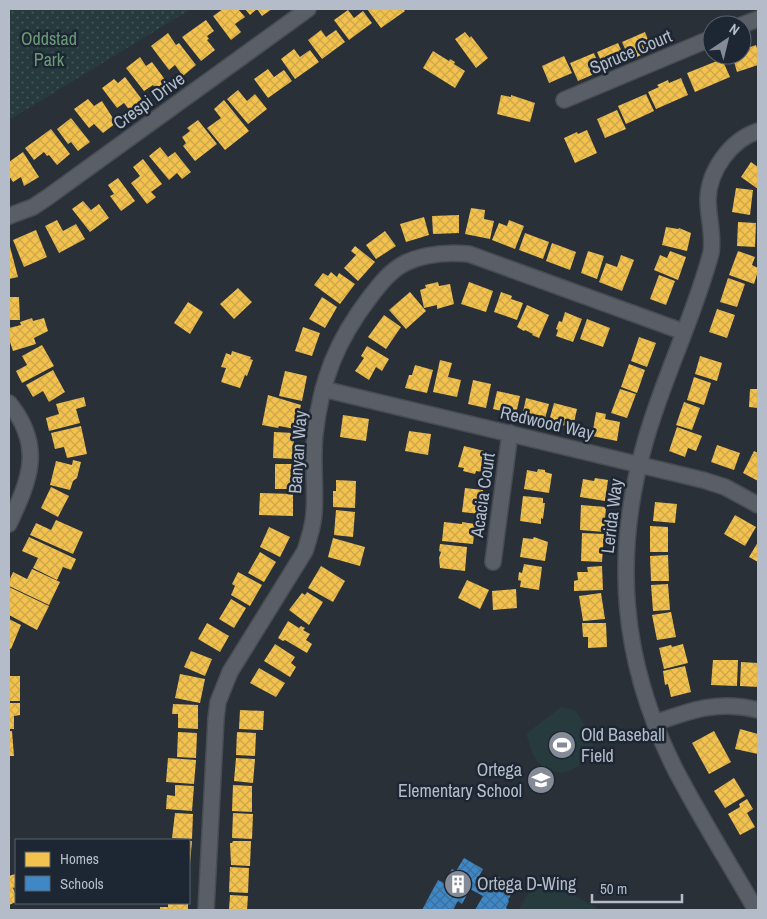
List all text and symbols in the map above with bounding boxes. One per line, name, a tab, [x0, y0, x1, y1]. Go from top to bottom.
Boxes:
north arrow	[702, 15, 752, 65]
text: N	[726, 20, 743, 39]
street label: Spruce Court	[586, 23, 676, 80]
park label: Oddstad Park	[21, 26, 77, 72]
street label: Crespi Drive	[108, 66, 190, 135]
street label: Redwood Way	[498, 400, 597, 446]
street label: Banyan Way	[282, 409, 313, 494]
street label: Acacia Court	[464, 451, 501, 540]
street label: Lerida Way	[595, 477, 629, 555]
place label: Old Baseball Field	[581, 722, 665, 768]
sports icon: Old Baseball Field	[547, 730, 577, 760]
place label: Ortega Elementary School	[398, 757, 522, 803]
school or university icon: Ortega Elementary School	[526, 765, 556, 795]
legend	[15, 839, 190, 904]
text: Homes	[60, 848, 99, 869]
building icon: Ortega D-Wing	[443, 869, 473, 899]
place label: Ortega D-Wing	[477, 871, 577, 896]
scale bar	[592, 872, 682, 904]
text: Schools	[60, 873, 104, 894]
text: 50 m	[600, 878, 627, 899]

